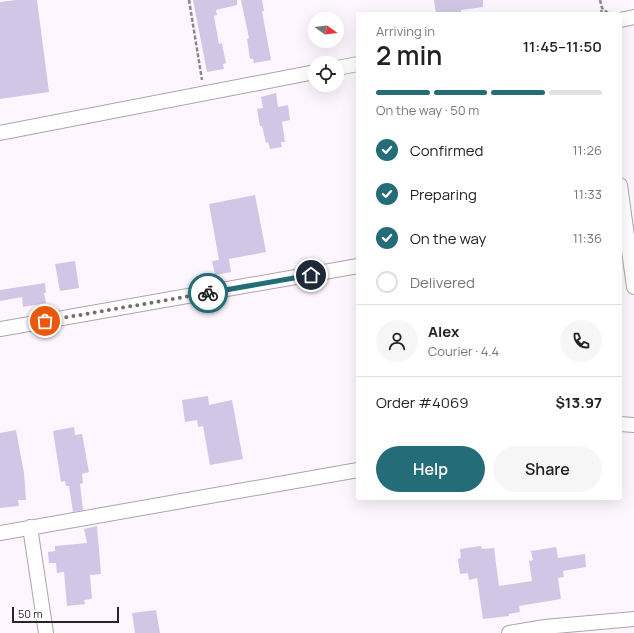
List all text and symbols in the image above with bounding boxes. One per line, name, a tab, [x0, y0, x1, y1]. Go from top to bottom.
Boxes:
north arrow	[308, 12, 344, 48]
map controls	[308, 12, 344, 92]
text: Arriving in	[376, 22, 435, 40]
text: 11:45–11:50	[523, 36, 602, 57]
text: 2 min	[376, 37, 442, 73]
button: locate	[308, 56, 344, 92]
text: On the way · 50 m	[376, 101, 479, 119]
icon: check	[376, 139, 398, 161]
text: Confirmed	[410, 140, 483, 161]
text: 11:26	[572, 141, 602, 159]
icon: check	[376, 183, 398, 205]
text: Preparing	[410, 184, 477, 205]
text: 11:33	[574, 185, 602, 203]
icon: check	[376, 227, 398, 249]
text: On the way	[410, 228, 486, 249]
text: 11:36	[573, 229, 602, 247]
pin	[294, 258, 328, 292]
icon: home	[300, 264, 322, 286]
text: Delivered	[410, 272, 475, 293]
courier	[188, 273, 228, 313]
icon: bike	[197, 282, 219, 304]
pin	[28, 304, 62, 338]
icon: bag	[34, 310, 56, 332]
button: person	[376, 320, 418, 362]
button: phone	[560, 320, 602, 362]
text: Alex	[428, 321, 459, 342]
text: Courier · 4.4	[428, 342, 499, 360]
text: Order #4069	[376, 392, 468, 413]
text: $13.97	[555, 392, 602, 413]
button: Help	[376, 446, 485, 492]
button: Share	[493, 446, 602, 492]
scale bar	[12, 605, 119, 624]
text: 50 m	[18, 606, 43, 621]

